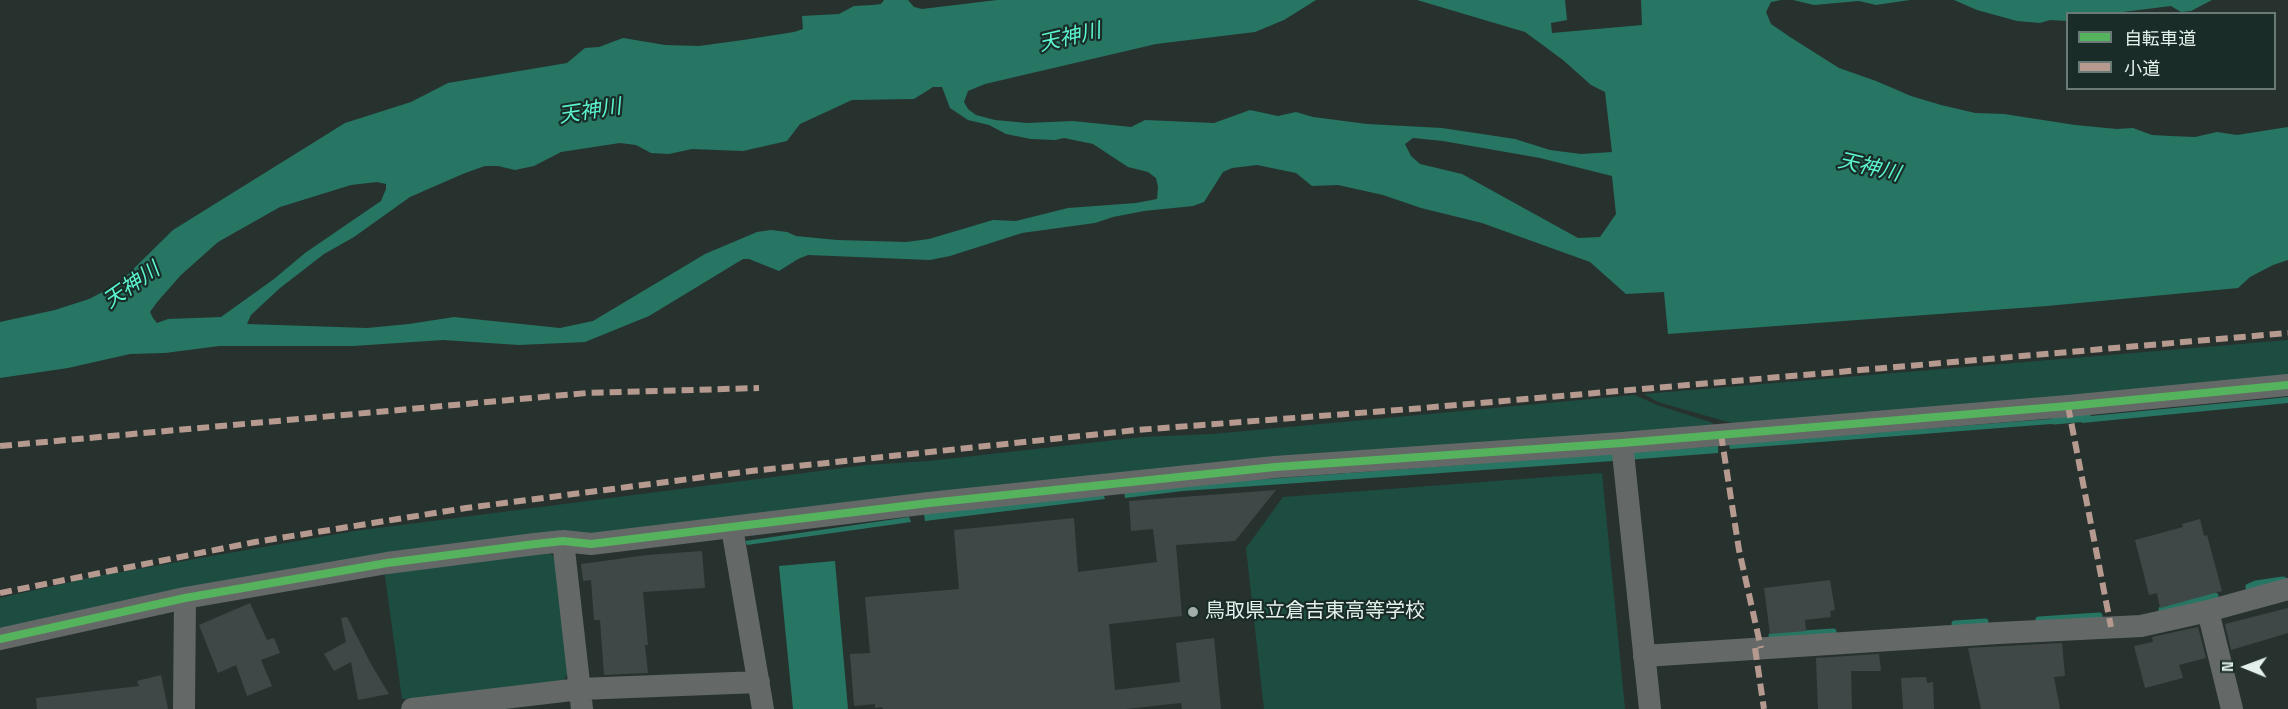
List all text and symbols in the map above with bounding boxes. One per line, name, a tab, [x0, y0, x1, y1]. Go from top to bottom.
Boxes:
legend	[2066, 12, 2276, 90]
water label: 天神川	[1036, 19, 1104, 57]
text: 自転車道	[2124, 27, 2196, 50]
text: 小道	[2124, 57, 2160, 80]
water label: 天神川	[557, 95, 623, 129]
water label: 天神川	[1835, 149, 1903, 187]
water label: 天神川	[99, 258, 165, 314]
place label: 鳥取県立倉吉東高等学校	[1205, 600, 1425, 624]
marker: 鳥取県立倉吉東高等学校	[1186, 605, 1200, 619]
north arrow	[2216, 637, 2276, 697]
text: N	[2217, 661, 2238, 672]

